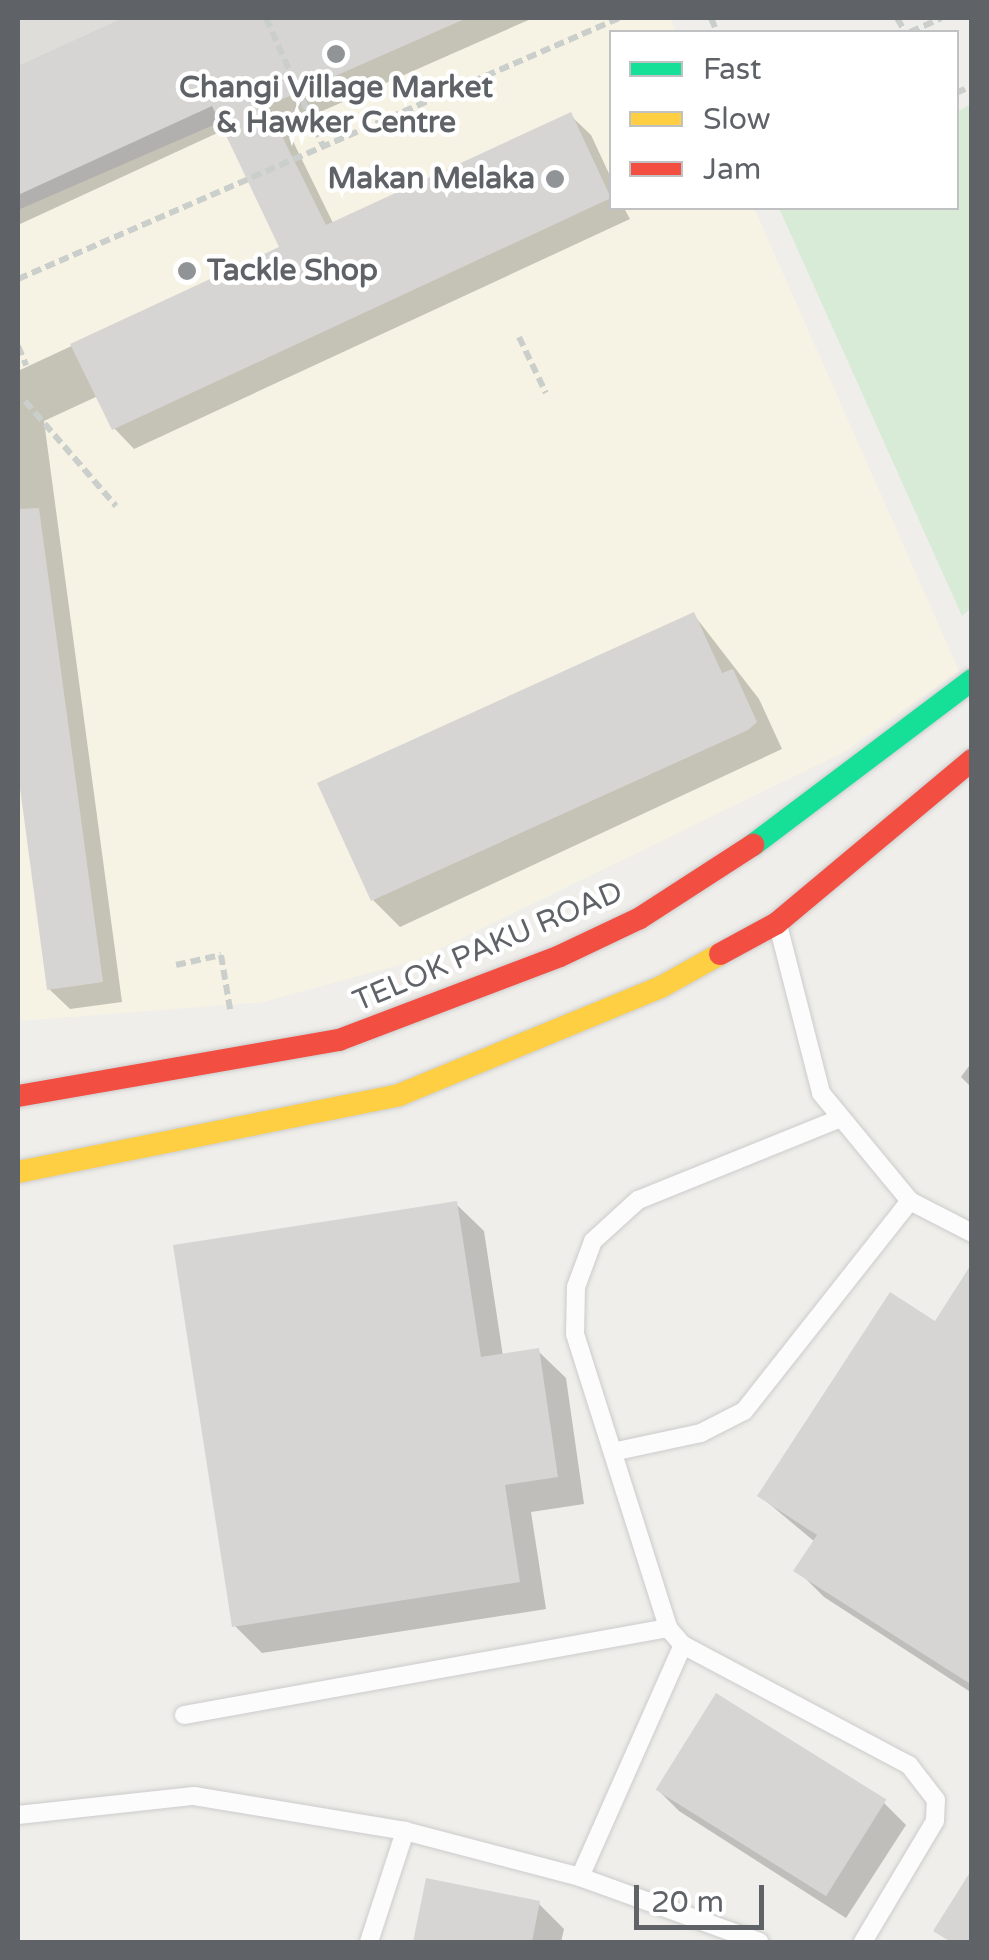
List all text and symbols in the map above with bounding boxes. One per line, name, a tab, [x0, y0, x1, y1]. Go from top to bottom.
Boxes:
legend	[609, 30, 959, 210]
marker: Changi Village Market & Hawker Centre	[325, 43, 347, 65]
text: Fast	[703, 51, 762, 88]
place label: Changi Village Market & Hawker Centre	[179, 70, 493, 140]
text: Slow	[703, 101, 771, 138]
text: Jam	[703, 151, 761, 188]
place label: Makan Melaka	[327, 161, 535, 197]
marker: Makan Melaka	[544, 168, 566, 190]
place label: Tackle Shop	[207, 253, 378, 289]
marker: Tackle Shop	[176, 260, 198, 282]
street label: TELOK PAKU ROAD	[348, 874, 628, 1020]
scale bar	[639, 1865, 769, 1927]
text: 20 m	[651, 1884, 724, 1921]

